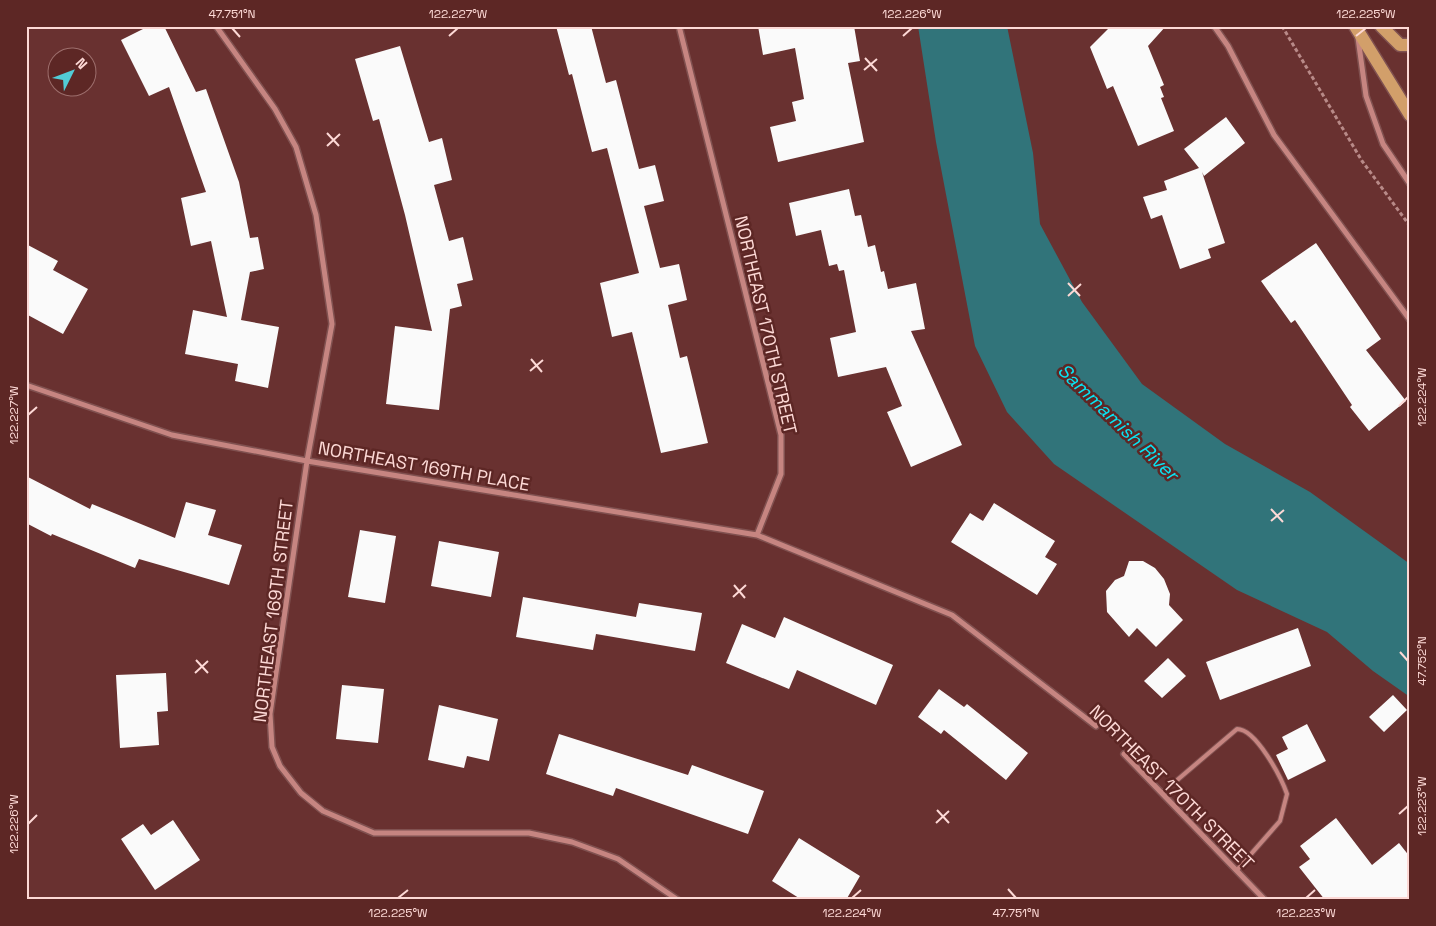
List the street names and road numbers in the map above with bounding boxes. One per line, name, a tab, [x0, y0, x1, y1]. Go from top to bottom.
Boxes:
street label: NORTHEAST 170TH STREET	[730, 213, 802, 437]
street label: NORTHEAST 169TH PLACE	[316, 436, 532, 496]
street label: NORTHEAST 169TH STREET	[248, 498, 298, 724]
street label: NORTHEAST 170TH STREET	[1085, 700, 1259, 874]

